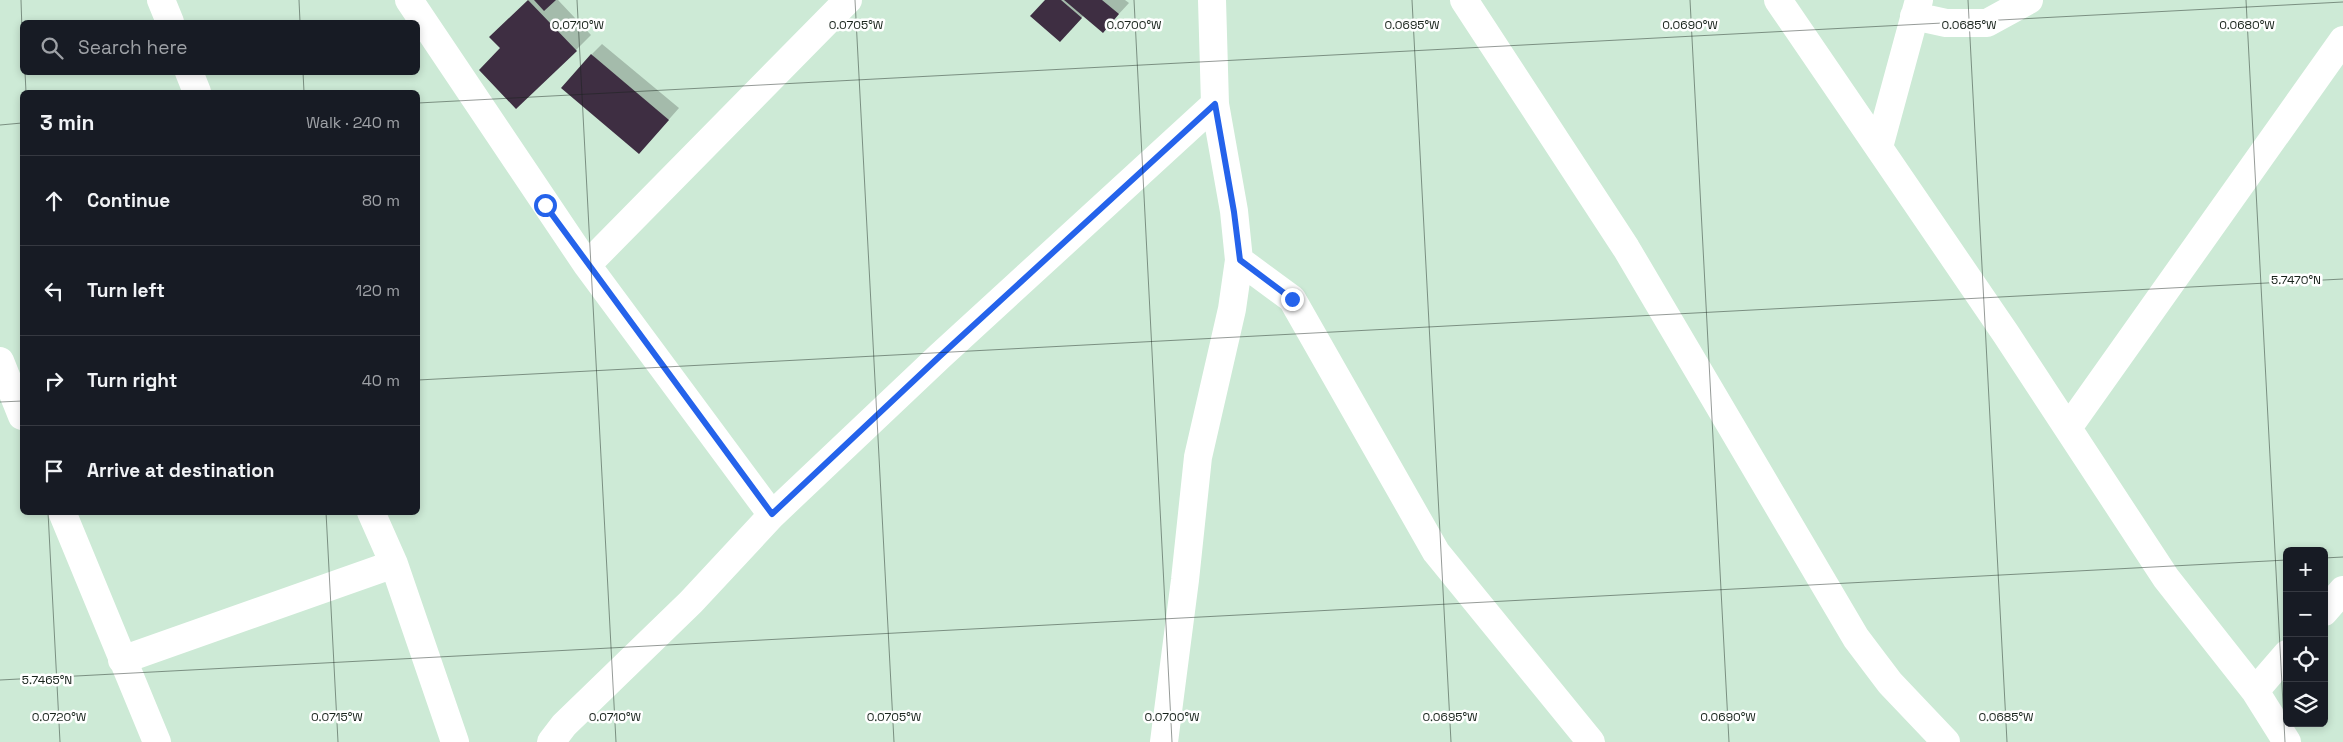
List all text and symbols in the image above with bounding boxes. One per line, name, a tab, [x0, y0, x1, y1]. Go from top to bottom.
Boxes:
text: 0.0710°W	[552, 17, 605, 33]
text: 0.0705°W	[829, 17, 884, 33]
text: 0.0700°W	[1107, 17, 1162, 33]
text: 0.0695°W	[1385, 17, 1440, 33]
text: 0.0690°W	[1662, 17, 1718, 33]
text: 0.0685°W	[1941, 17, 1997, 33]
text: 0.0680°W	[2219, 17, 2275, 33]
search box	[20, 20, 420, 75]
icon: search	[38, 34, 66, 62]
text: Search here	[78, 35, 188, 60]
text: 3 min	[40, 109, 95, 136]
text: Walk · 240 m	[306, 112, 400, 133]
icon: ahead	[40, 187, 68, 215]
text: Continue	[87, 188, 170, 213]
text: 80 m	[362, 190, 400, 211]
route start	[534, 194, 557, 217]
text: 5.7470°N	[2271, 272, 2321, 288]
icon: left	[40, 277, 68, 305]
text: Turn left	[87, 278, 165, 303]
text: 120 m	[356, 280, 400, 301]
route end	[1281, 288, 1304, 311]
icon: right	[40, 367, 68, 395]
text: Turn right	[87, 368, 177, 393]
text: 40 m	[362, 370, 400, 391]
icon: arrive	[40, 457, 68, 485]
text: Arrive at destination	[87, 458, 275, 483]
map controls	[2283, 547, 2328, 727]
button: +	[2283, 547, 2328, 592]
button: −	[2283, 592, 2328, 637]
button: locate	[2283, 637, 2328, 682]
text: 5.7465°N	[22, 672, 72, 688]
button: layers	[2283, 682, 2328, 727]
text: 0.0720°W	[32, 709, 87, 725]
text: 0.0715°W	[311, 709, 363, 725]
text: 0.0710°W	[589, 709, 642, 725]
text: 0.0705°W	[867, 709, 922, 725]
text: 0.0700°W	[1145, 709, 1200, 725]
text: 0.0695°W	[1423, 709, 1478, 725]
text: 0.0690°W	[1700, 709, 1756, 725]
text: 0.0685°W	[1978, 709, 2034, 725]

